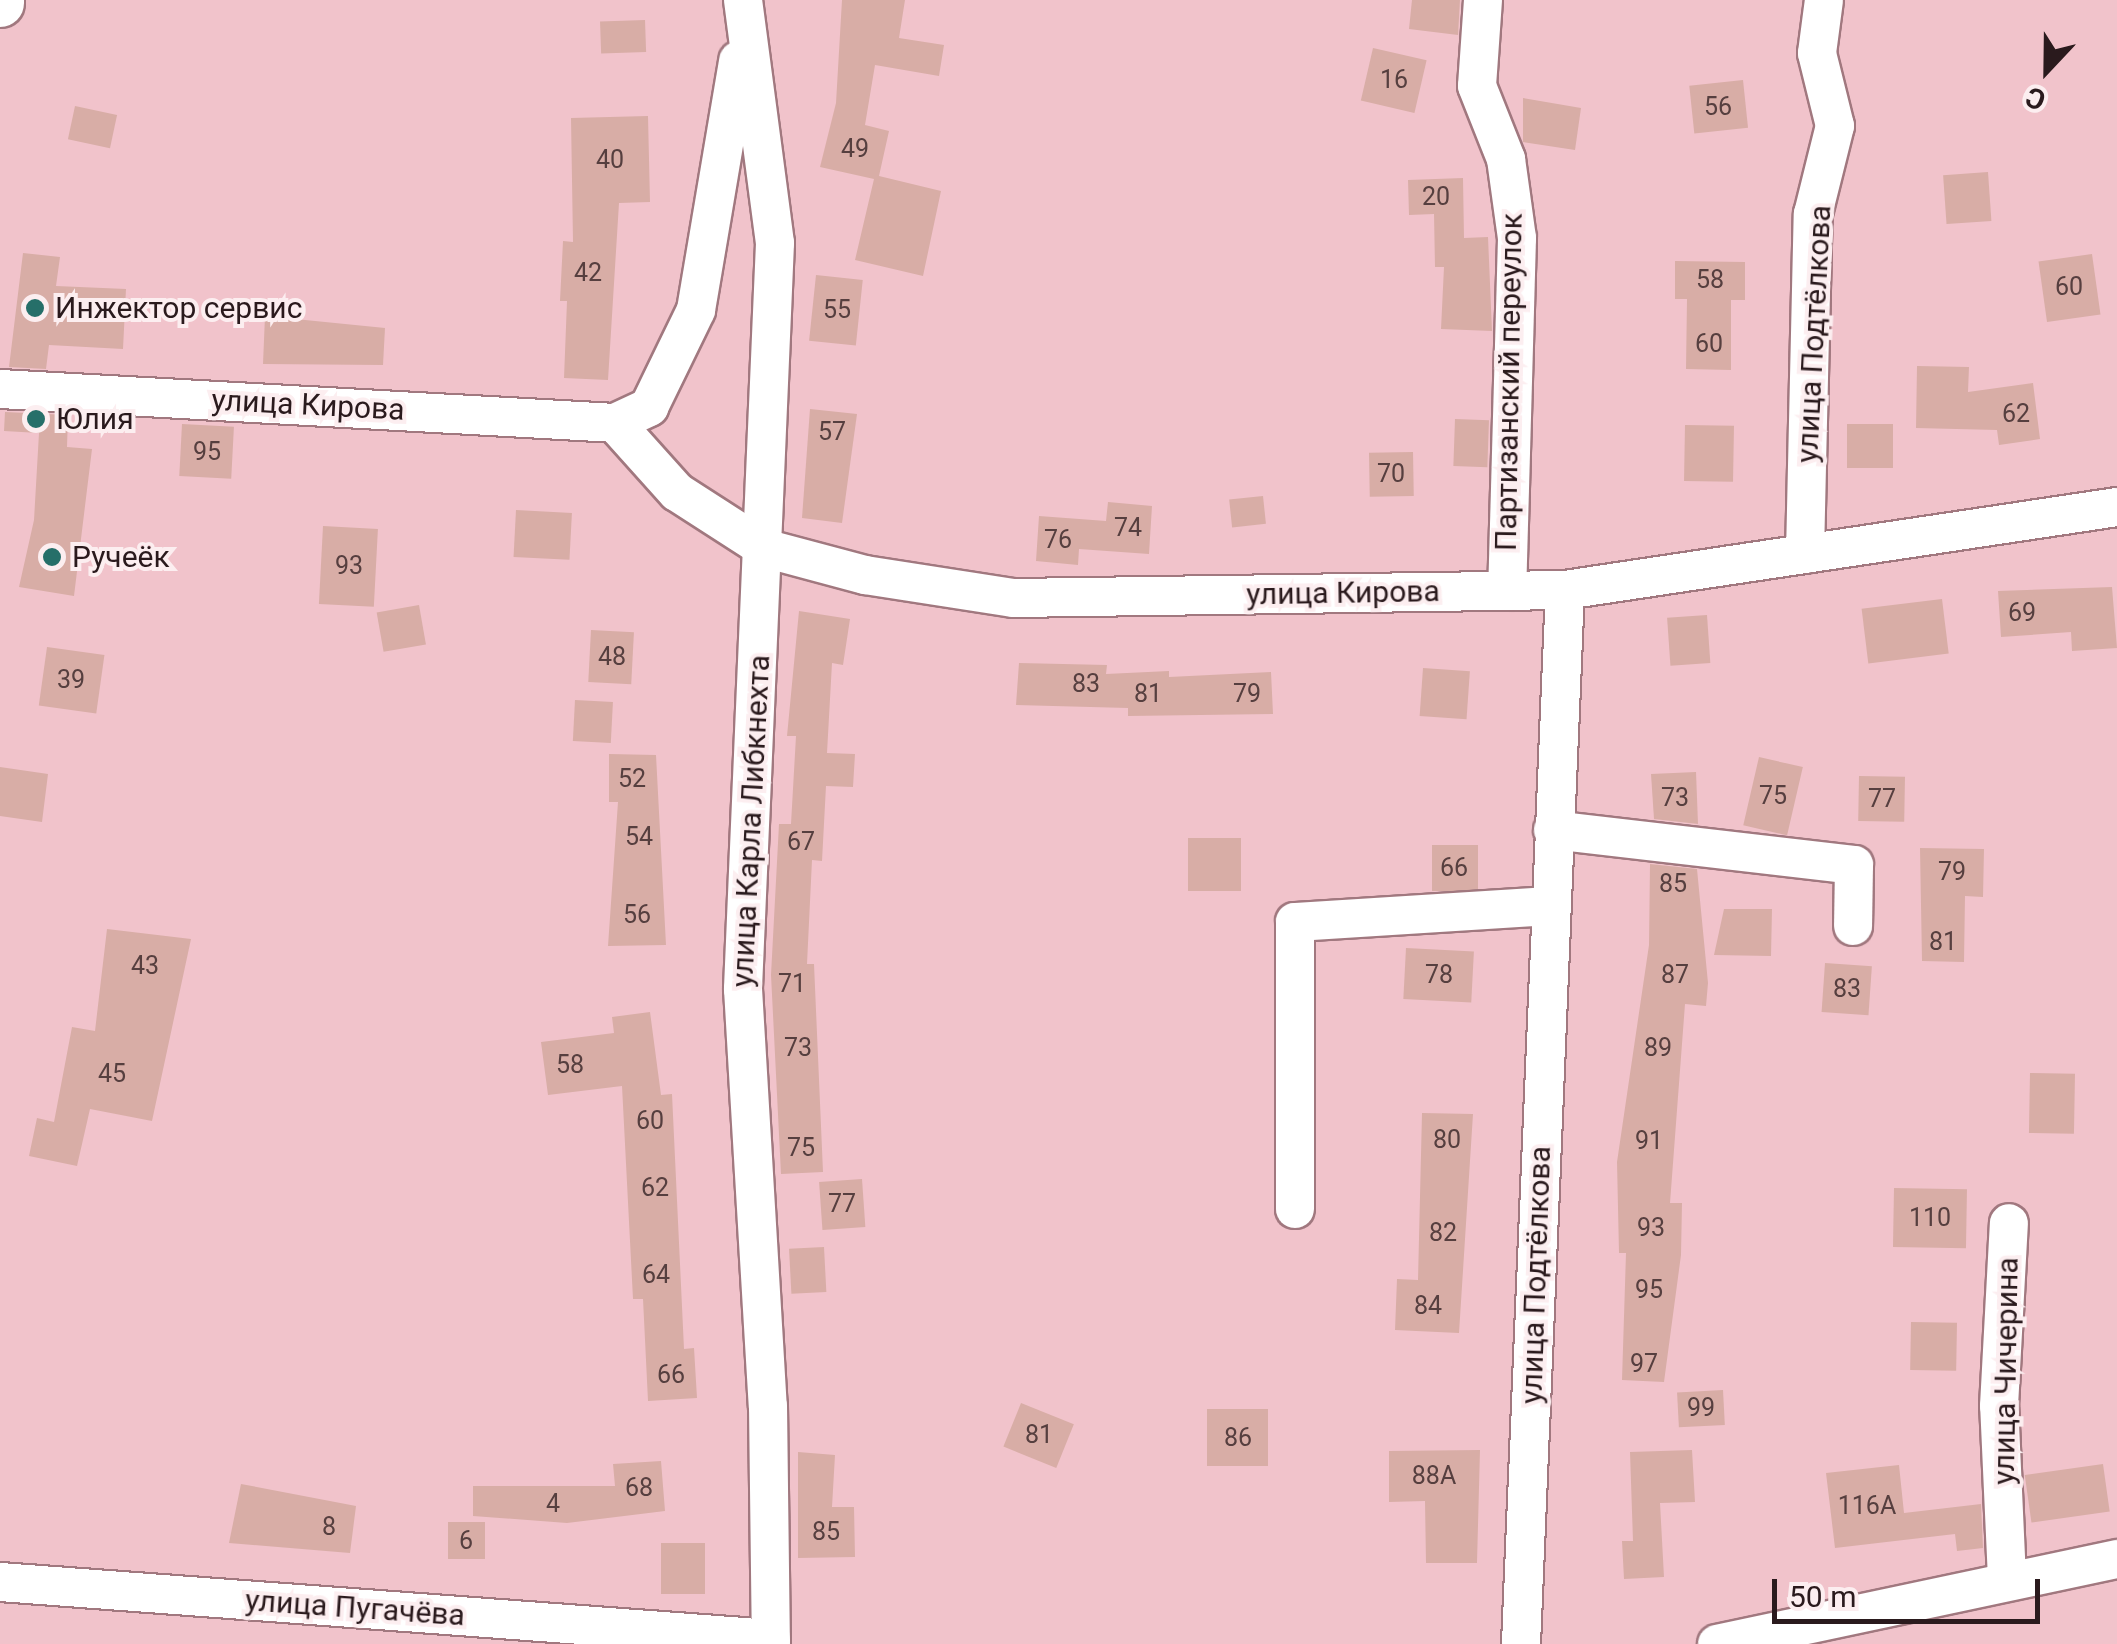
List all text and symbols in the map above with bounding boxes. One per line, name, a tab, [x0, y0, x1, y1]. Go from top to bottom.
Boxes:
north arrow	[1997, 20, 2097, 120]
house number: 16	[1380, 65, 1408, 95]
text: С	[2021, 80, 2050, 117]
house number: 56	[1704, 92, 1732, 122]
house number: 49	[841, 134, 869, 164]
house number: 40	[596, 145, 624, 175]
house number: 20	[1422, 182, 1450, 212]
street label: улица Подтёлкова	[1789, 204, 1839, 464]
street label: Партизанский переулок	[1488, 213, 1530, 551]
house number: 42	[574, 258, 602, 288]
house number: 58	[1696, 265, 1724, 295]
house number: 60	[2055, 272, 2083, 302]
place label: Инжектор сервис	[55, 290, 302, 326]
house number: 55	[823, 295, 851, 325]
marker: Инжектор сервис	[24, 297, 46, 319]
house number: 60	[1695, 329, 1723, 359]
street label: улица Кирова	[210, 382, 406, 428]
house number: 62	[2002, 399, 2030, 429]
place label: Юлия	[56, 401, 134, 437]
marker: Юлия	[25, 408, 47, 430]
house number: 57	[818, 417, 846, 447]
house number: 95	[193, 437, 221, 467]
house number: 70	[1377, 459, 1405, 489]
house number: 74	[1114, 513, 1142, 543]
house number: 76	[1044, 525, 1072, 555]
place label: Ручеёк	[72, 539, 170, 575]
marker: Ручеёк	[41, 546, 63, 568]
house number: 93	[335, 551, 363, 581]
street label: улица Кирова	[1246, 573, 1440, 613]
house number: 69	[2008, 598, 2036, 628]
house number: 48	[598, 642, 626, 672]
street label: улица Карла Либкнехта	[724, 654, 778, 988]
house number: 39	[57, 665, 85, 695]
house number: 83	[1072, 669, 1100, 699]
house number: 81	[1134, 679, 1162, 709]
house number: 79	[1233, 679, 1261, 709]
house number: 52	[618, 764, 646, 794]
house number: 75	[1759, 781, 1787, 811]
house number: 73	[1661, 783, 1689, 813]
house number: 77	[1868, 784, 1896, 814]
house number: 54	[625, 822, 653, 852]
house number: 67	[787, 827, 815, 857]
house number: 66	[1440, 853, 1468, 883]
house number: 79	[1938, 857, 1966, 887]
house number: 85	[1659, 869, 1687, 899]
house number: 56	[623, 900, 651, 930]
house number: 81	[1929, 927, 1957, 957]
house number: 43	[131, 951, 159, 981]
house number: 78	[1425, 960, 1453, 990]
house number: 87	[1661, 960, 1689, 990]
house number: 71	[778, 969, 806, 999]
house number: 83	[1833, 974, 1861, 1004]
house number: 73	[784, 1033, 812, 1063]
house number: 89	[1644, 1033, 1672, 1063]
house number: 58	[556, 1050, 584, 1080]
house number: 45	[98, 1059, 126, 1089]
house number: 60	[636, 1106, 664, 1136]
house number: 80	[1433, 1125, 1461, 1155]
house number: 91	[1635, 1126, 1663, 1156]
house number: 75	[787, 1133, 815, 1163]
street label: улица Подтёлкова	[1514, 1145, 1558, 1405]
house number: 62	[641, 1173, 669, 1203]
house number: 77	[828, 1189, 856, 1219]
house number: 110	[1909, 1203, 1951, 1233]
house number: 93	[1637, 1213, 1665, 1243]
house number: 82	[1429, 1218, 1457, 1248]
street label: улица Чичерина	[1986, 1257, 2026, 1485]
house number: 64	[642, 1260, 670, 1290]
house number: 95	[1635, 1275, 1663, 1305]
house number: 84	[1414, 1291, 1442, 1321]
house number: 97	[1630, 1349, 1658, 1379]
house number: 66	[657, 1360, 685, 1390]
house number: 99	[1687, 1393, 1715, 1423]
house number: 81	[1025, 1420, 1053, 1450]
house number: 86	[1224, 1423, 1252, 1453]
house number: 88А	[1412, 1461, 1456, 1491]
house number: 68	[625, 1473, 653, 1503]
house number: 4	[546, 1489, 560, 1519]
house number: 116А	[1838, 1491, 1896, 1521]
house number: 8	[322, 1512, 336, 1542]
house number: 85	[812, 1517, 840, 1547]
house number: 6	[459, 1526, 473, 1556]
scale bar	[1777, 1559, 2044, 1621]
text: 50 m	[1789, 1579, 1856, 1614]
street label: улица Пугачёва	[244, 1582, 466, 1634]

